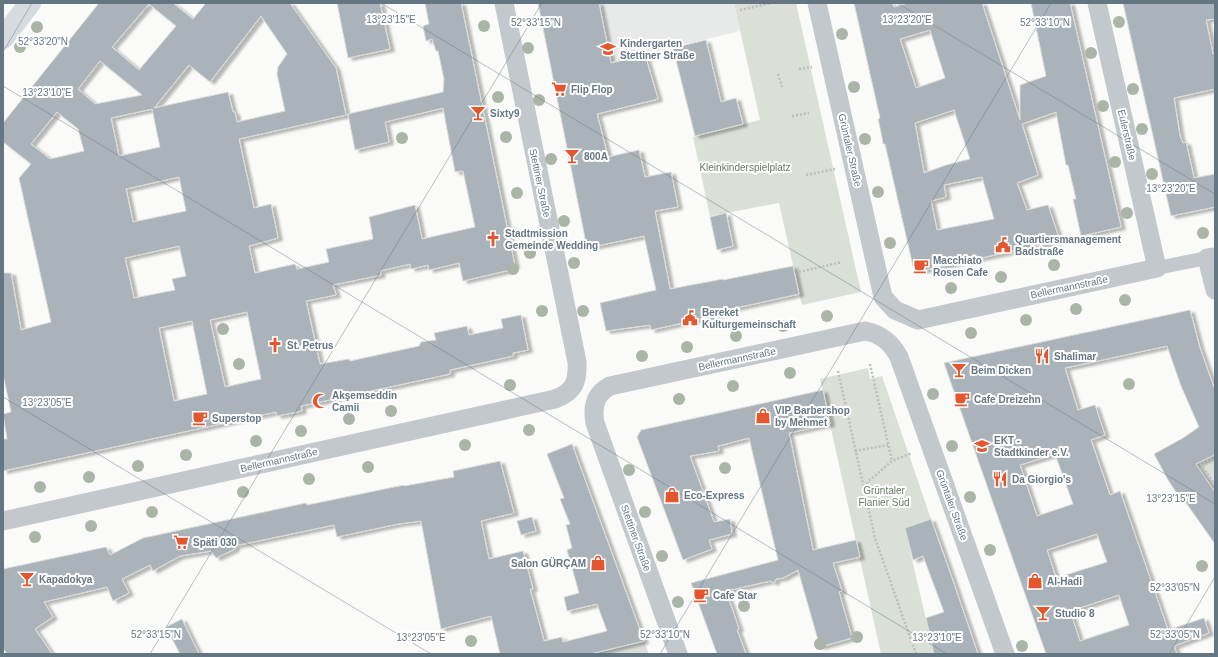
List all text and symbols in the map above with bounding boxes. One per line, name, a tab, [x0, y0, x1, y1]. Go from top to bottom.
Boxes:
text: 13°23'15"E	[366, 14, 416, 25]
text: 13°23'20"E	[882, 14, 932, 25]
text: 52°33'15"N	[511, 17, 561, 28]
text: 52°33'10"N	[1020, 17, 1070, 28]
text: 52°33'20"N	[18, 36, 68, 47]
place label: Kindergarten Stettiner Straße	[620, 38, 695, 61]
school or university icon: Kindergarten Stettiner Straße	[599, 40, 617, 58]
supermarket icon: Flip Flop	[550, 80, 568, 98]
place label: Flip Flop	[571, 84, 613, 95]
text: 13°23'10"E	[22, 87, 72, 98]
bar icon: Sixty9	[469, 104, 487, 122]
place label: Sixty9	[490, 108, 520, 119]
street label: Eulerstraße	[1116, 109, 1138, 162]
street label: Grüntaler Straße	[836, 112, 864, 188]
bar icon: 800A	[563, 147, 581, 165]
street label: Stettiner Straße	[527, 148, 553, 219]
place label: 800A	[584, 151, 608, 162]
park label: Kleinkinderspielplatz	[699, 162, 791, 173]
text: 13°23'20"E	[1146, 183, 1196, 194]
place label: Stadtmission Gemeinde Wedding	[505, 228, 598, 251]
church icon: Stadtmission Gemeinde Wedding	[484, 230, 502, 248]
place label: Quartiersmanagement Badstraße	[1015, 234, 1122, 257]
public building icon: Quartiersmanagement Badstraße	[994, 236, 1012, 254]
place label: Macchiato Rosen Cafe	[933, 255, 988, 278]
cafe icon: Macchiato Rosen Cafe	[912, 257, 930, 275]
street label: Bellermannstraße	[1029, 273, 1109, 301]
place label: Bereket Kulturgemeinschaft	[702, 307, 797, 330]
public building icon: Bereket Kulturgemeinschaft	[681, 309, 699, 327]
church icon: St. Petrus	[266, 336, 284, 354]
place label: St. Petrus	[287, 340, 334, 351]
street label: Bellermannstraße	[697, 345, 777, 373]
restaurant icon: Shalimar	[1033, 347, 1051, 365]
place label: Shalimar	[1054, 351, 1096, 362]
bar icon: Beim Dicken	[950, 361, 968, 379]
place label: Beim Dicken	[971, 365, 1031, 376]
place label: Akşemseddin Camii	[332, 390, 397, 413]
cafe icon: Cafe Dreizehn	[953, 390, 971, 408]
mosque icon: Akşemseddin Camii	[311, 392, 329, 410]
place label: Cafe Dreizehn	[974, 394, 1041, 405]
text: 13°23'05"E	[22, 397, 72, 408]
place label: VIP Barbershop by Mehmet	[775, 405, 850, 428]
shop icon: VIP Barbershop by Mehmet	[754, 407, 772, 425]
cafe icon: Superstop	[191, 409, 209, 427]
place label: Superstop	[212, 413, 261, 424]
place label: EKT - Stadtkinder e.V.	[994, 435, 1069, 458]
school or university icon: EKT - Stadtkinder e.V.	[973, 437, 991, 455]
street label: Bellermannstraße	[239, 446, 319, 474]
street label: Grüntaler Straße	[934, 468, 970, 542]
restaurant icon: Da Giorgio's	[991, 470, 1009, 488]
place label: Da Giorgio's	[1012, 474, 1071, 485]
park label: Grüntaler Flanier Süd	[858, 485, 910, 508]
shop icon: Eco-Express	[663, 486, 681, 504]
place label: Eco-Express	[684, 490, 745, 501]
text: 13°23'15"E	[1146, 493, 1196, 504]
street label: Stettiner Straße	[619, 503, 653, 573]
supermarket icon: Späti 030	[172, 533, 190, 551]
place label: Späti 030	[193, 537, 237, 548]
shop icon: Salon GÜRÇAM	[589, 554, 607, 572]
place label: Salon GÜRÇAM	[511, 557, 586, 569]
bar icon: Kapadokya	[18, 570, 36, 588]
shop icon: Al-Hadi	[1026, 572, 1044, 590]
place label: Kapadokya	[39, 574, 93, 585]
place label: Al-Hadi	[1047, 576, 1082, 587]
text: 52°33'05"N	[1150, 582, 1200, 593]
cafe icon: Cafe Star	[692, 586, 710, 604]
place label: Cafe Star	[713, 590, 757, 601]
bar icon: Studio 8	[1034, 604, 1052, 622]
place label: Studio 8	[1055, 608, 1095, 619]
text: 52°33'15"N	[131, 629, 181, 640]
text: 52°33'10"N	[640, 629, 690, 640]
text: 52°33'05"N	[1150, 629, 1200, 640]
text: 13°23'05"E	[396, 632, 446, 643]
text: 13°23'10"E	[912, 632, 962, 643]

